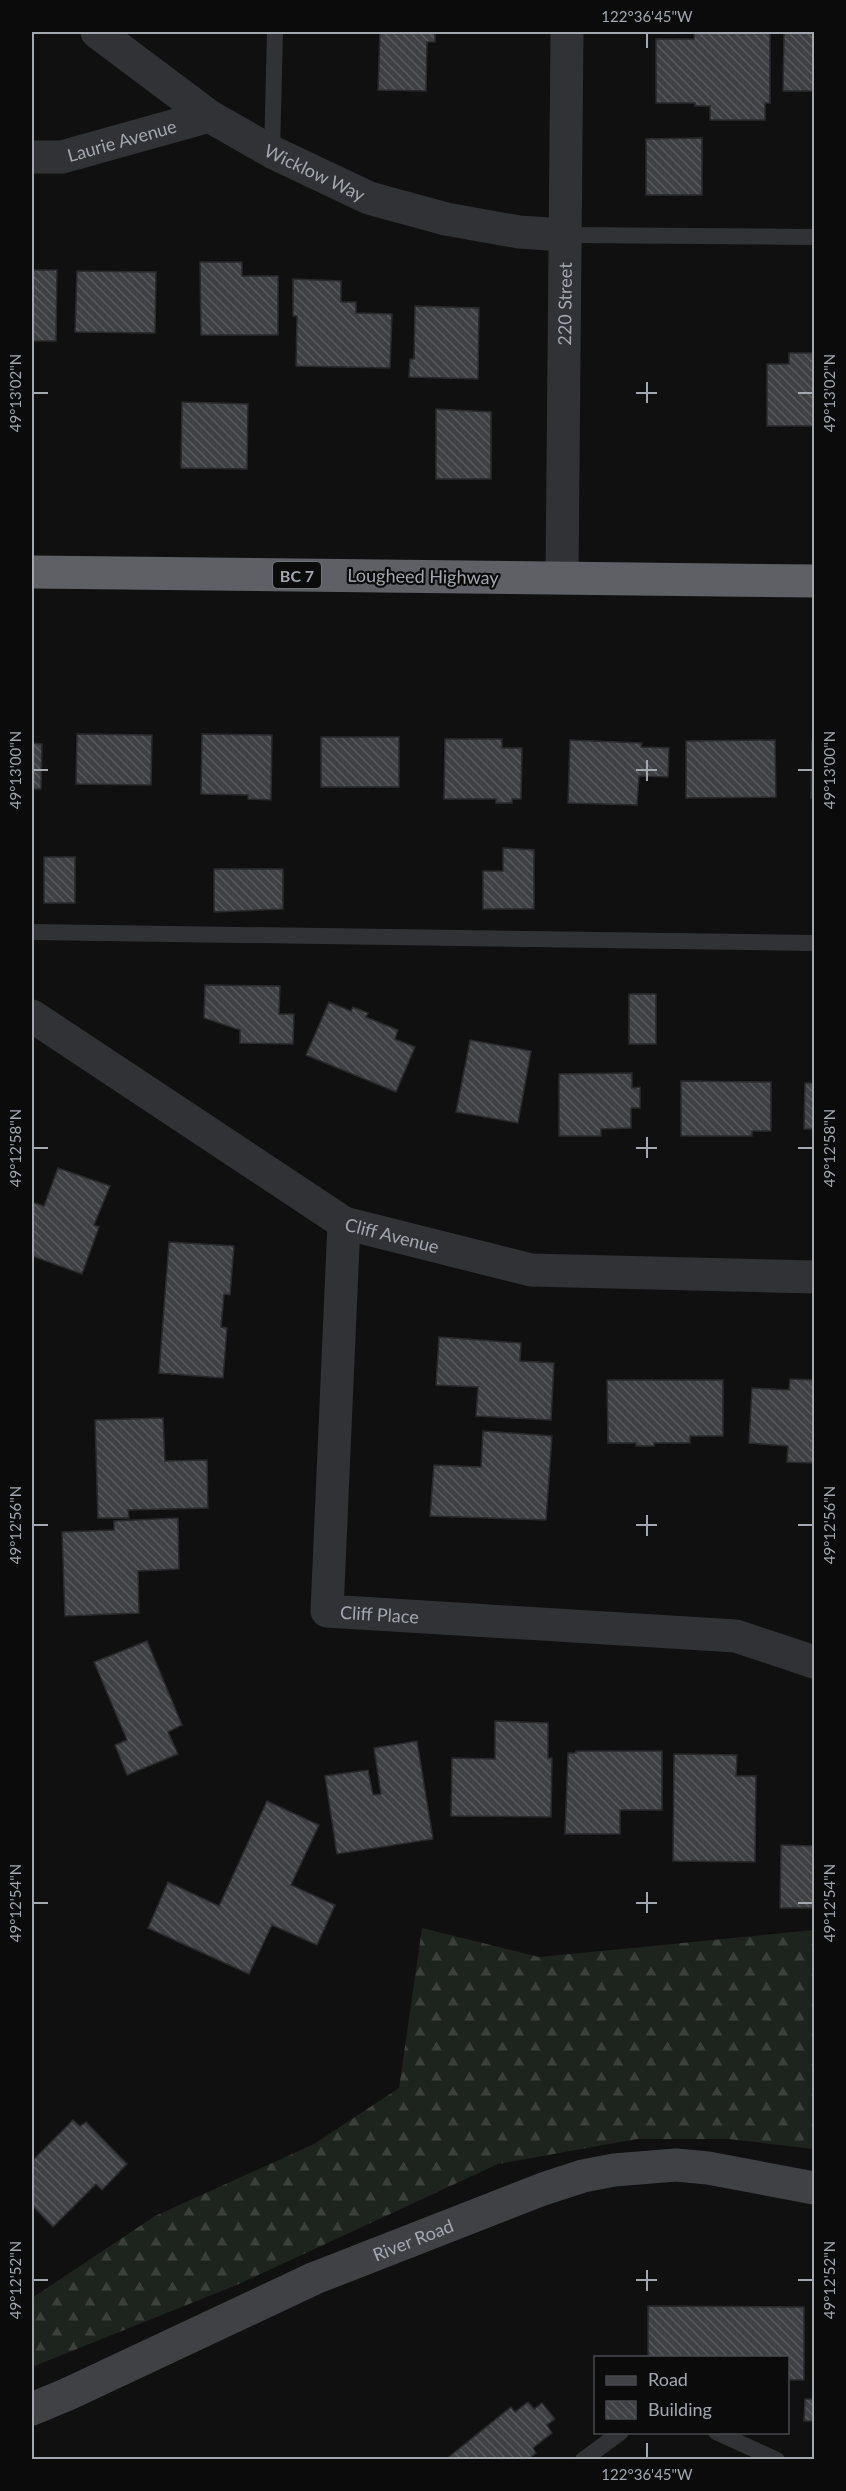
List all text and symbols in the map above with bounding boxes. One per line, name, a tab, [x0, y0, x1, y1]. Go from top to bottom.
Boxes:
text: 122°36'45"W	[601, 7, 693, 25]
street label: Laurie Avenue	[65, 115, 179, 166]
street label: Wicklow Way	[261, 139, 369, 206]
street label: 220 Street	[553, 262, 576, 346]
text: 49°13'02"N	[6, 354, 24, 432]
text: 49°13'02"N	[820, 354, 838, 432]
road number: BC 7	[273, 562, 321, 588]
street label: Lougheed Highway	[347, 564, 500, 588]
text: 49°13'00"N	[6, 731, 24, 809]
text: 49°13'00"N	[820, 731, 838, 809]
text: 49°12'58"N	[6, 1109, 24, 1187]
text: 49°12'58"N	[820, 1109, 838, 1187]
street label: Cliff Avenue	[343, 1213, 441, 1257]
text: 49°12'56"N	[6, 1486, 24, 1564]
text: 49°12'56"N	[820, 1486, 838, 1564]
street label: Cliff Place	[340, 1601, 420, 1628]
text: 49°12'54"N	[6, 1864, 24, 1942]
text: 49°12'54"N	[820, 1864, 838, 1942]
street label: River Road	[369, 2214, 456, 2265]
text: 49°12'52"N	[6, 2241, 24, 2319]
text: 49°12'52"N	[820, 2241, 838, 2319]
legend	[594, 2356, 789, 2434]
text: Road	[648, 2368, 688, 2390]
text: Building	[648, 2398, 712, 2420]
text: 122°36'45"W	[601, 2465, 693, 2483]

